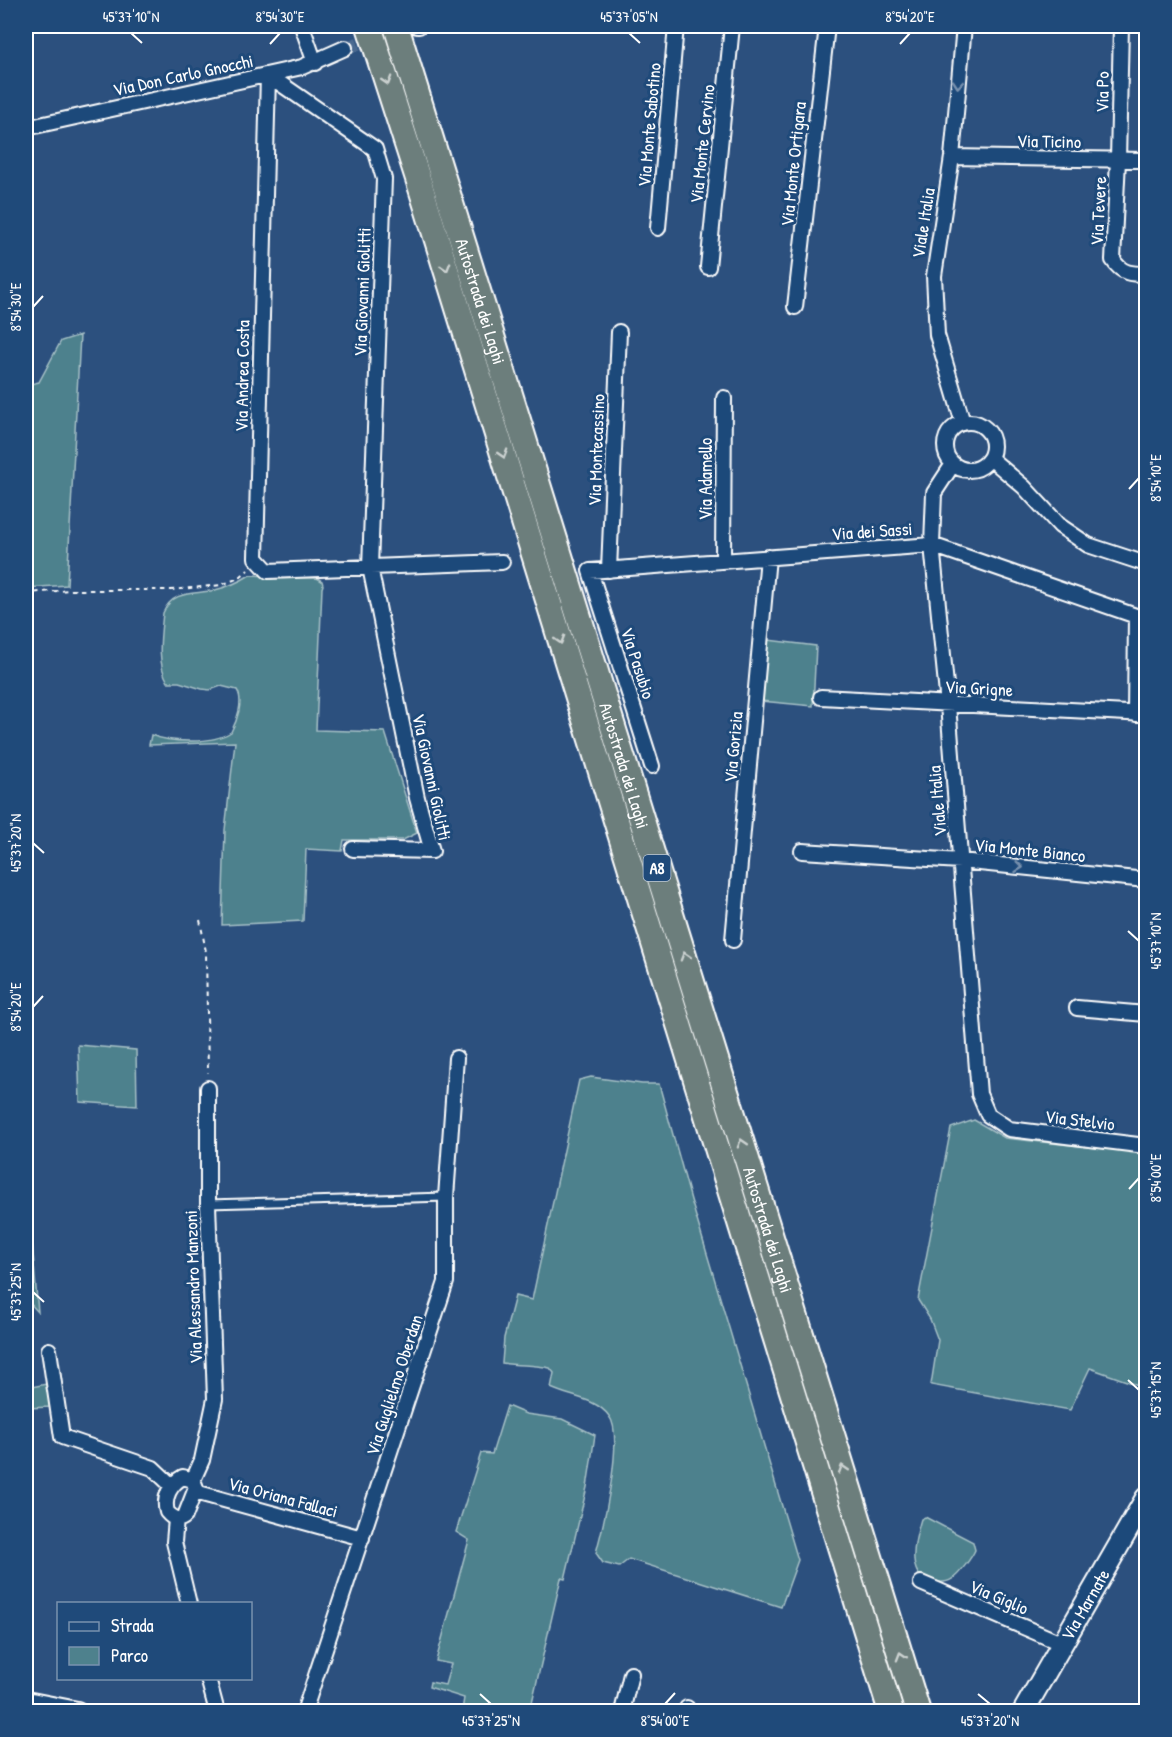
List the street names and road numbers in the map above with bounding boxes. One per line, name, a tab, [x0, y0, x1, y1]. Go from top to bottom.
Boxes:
street label: Via Don Carlo Gnocchi	[110, 48, 256, 102]
street label: Via Monte Sabotino	[631, 62, 667, 188]
street label: Via Po	[1089, 71, 1115, 113]
street label: Via Monte Cervino	[683, 83, 721, 205]
street label: Via Monte Ortigara	[774, 100, 812, 228]
street label: Via Ticino	[1017, 128, 1081, 154]
street label: Via Tevere	[1084, 176, 1112, 246]
street label: Viale Italia	[905, 186, 941, 260]
street label: Via Giovanni Giolitti	[347, 227, 377, 357]
street label: Autostrada dei Laghi	[450, 235, 512, 367]
street label: Via Andrea Costa	[229, 320, 255, 432]
street label: Via Montecassino	[582, 394, 610, 506]
street label: Via Adamello	[693, 438, 718, 520]
street label: Via dei Sassi	[831, 516, 913, 546]
street label: Via Pasubio	[615, 624, 661, 702]
street label: Via Grigne	[944, 674, 1014, 702]
street label: Autostrada dei Laghi	[594, 699, 656, 831]
street label: Via Giovanni Giolitti	[406, 711, 458, 843]
street label: Via Gorizia	[717, 711, 749, 783]
street label: Viale Italia	[921, 765, 953, 837]
street label: Via Monte Bianco	[973, 832, 1087, 868]
road number: A8	[644, 855, 670, 881]
street label: Via Stelvio	[1044, 1103, 1116, 1137]
street label: Autostrada dei Laghi	[737, 1164, 800, 1296]
street label: Via Alessandro Manzoni	[178, 1210, 208, 1364]
street label: Via Guglielmo Oberdan	[359, 1311, 429, 1459]
street label: Via Oriana Fallaci	[226, 1470, 340, 1524]
street label: Via Marnate	[1054, 1564, 1115, 1645]
street label: Via Giglio	[966, 1573, 1032, 1621]

